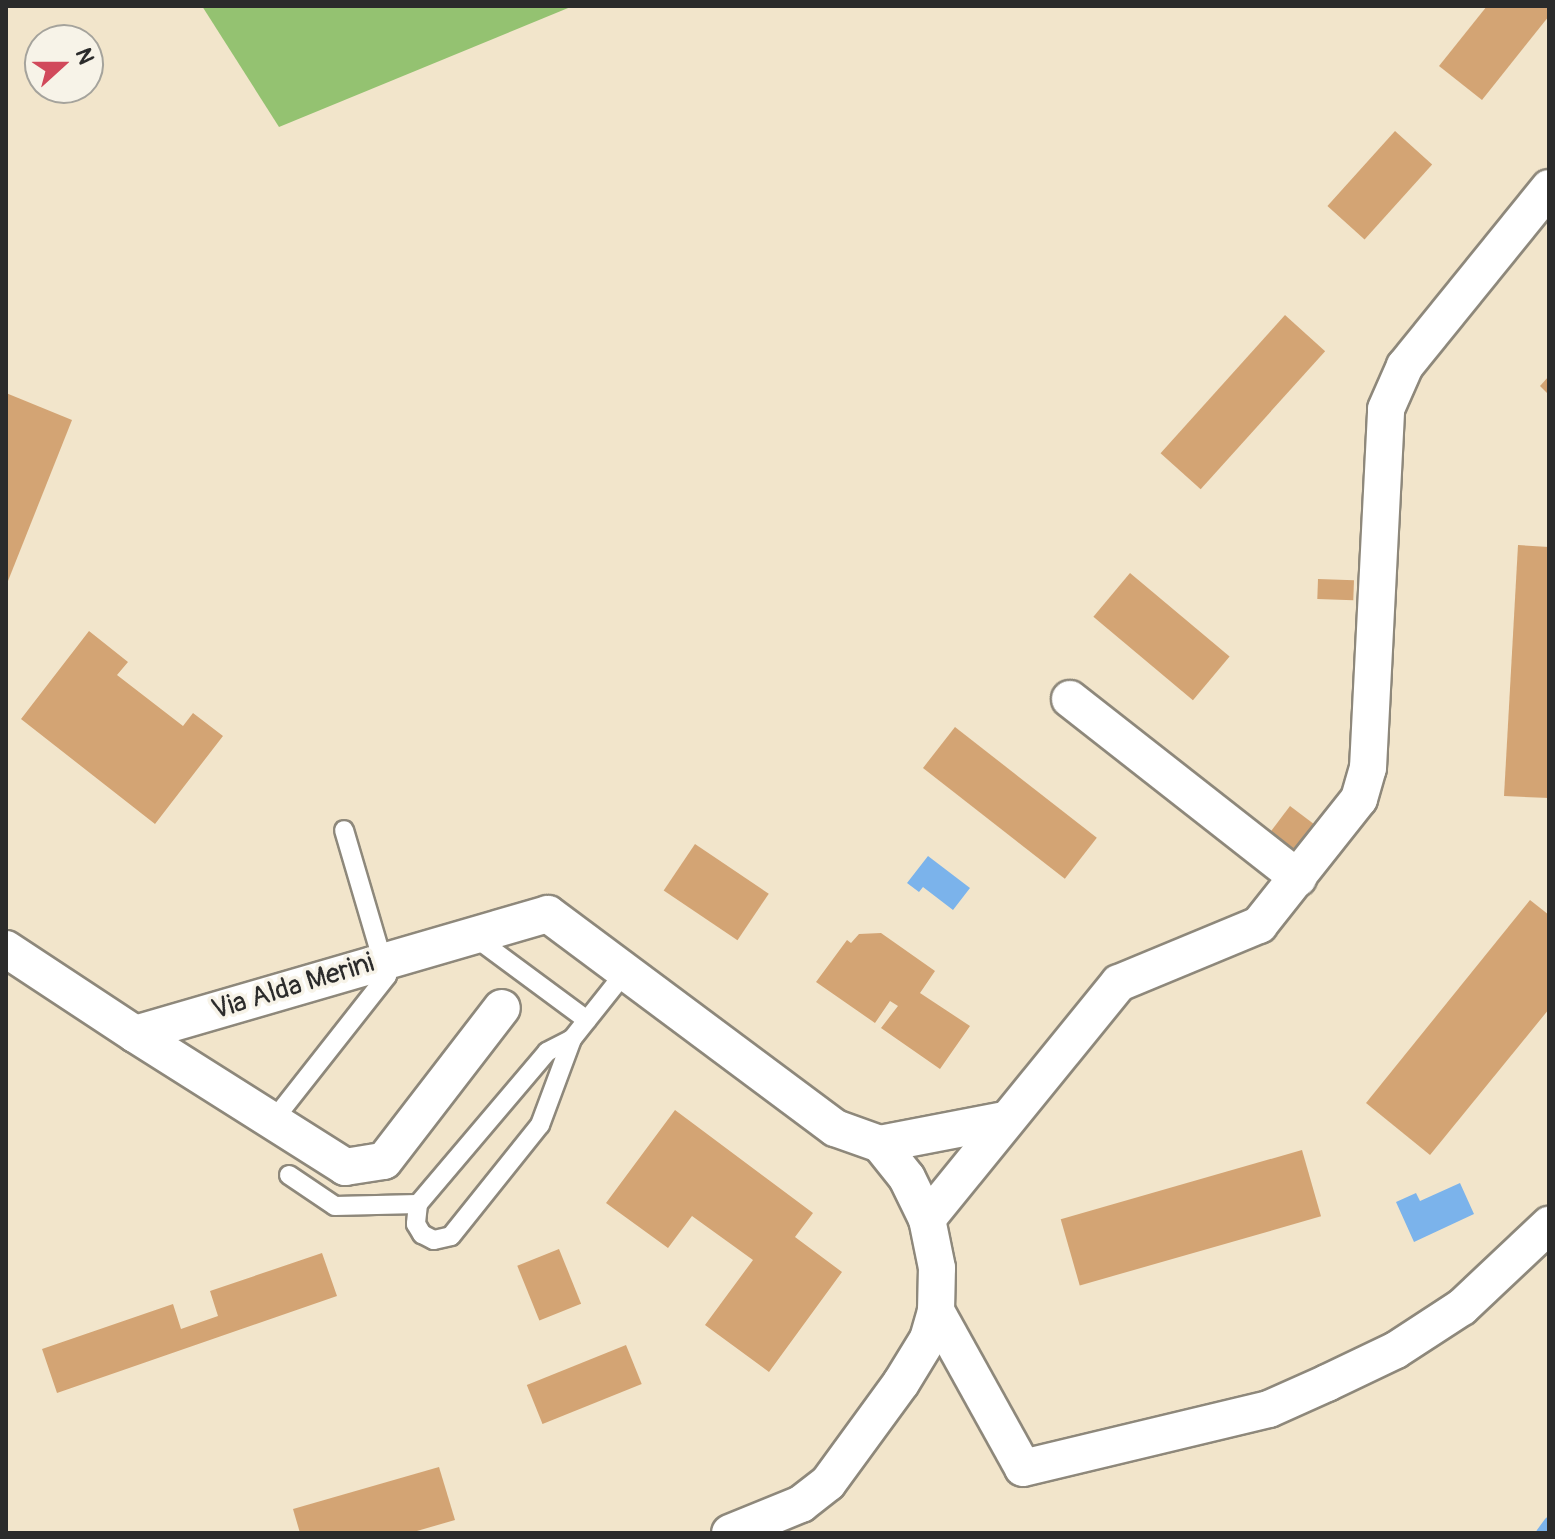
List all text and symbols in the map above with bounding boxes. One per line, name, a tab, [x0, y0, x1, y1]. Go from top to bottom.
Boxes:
north arrow	[24, 24, 104, 104]
text: N	[69, 44, 100, 68]
street label: Via Alda Merini	[208, 946, 378, 1028]

